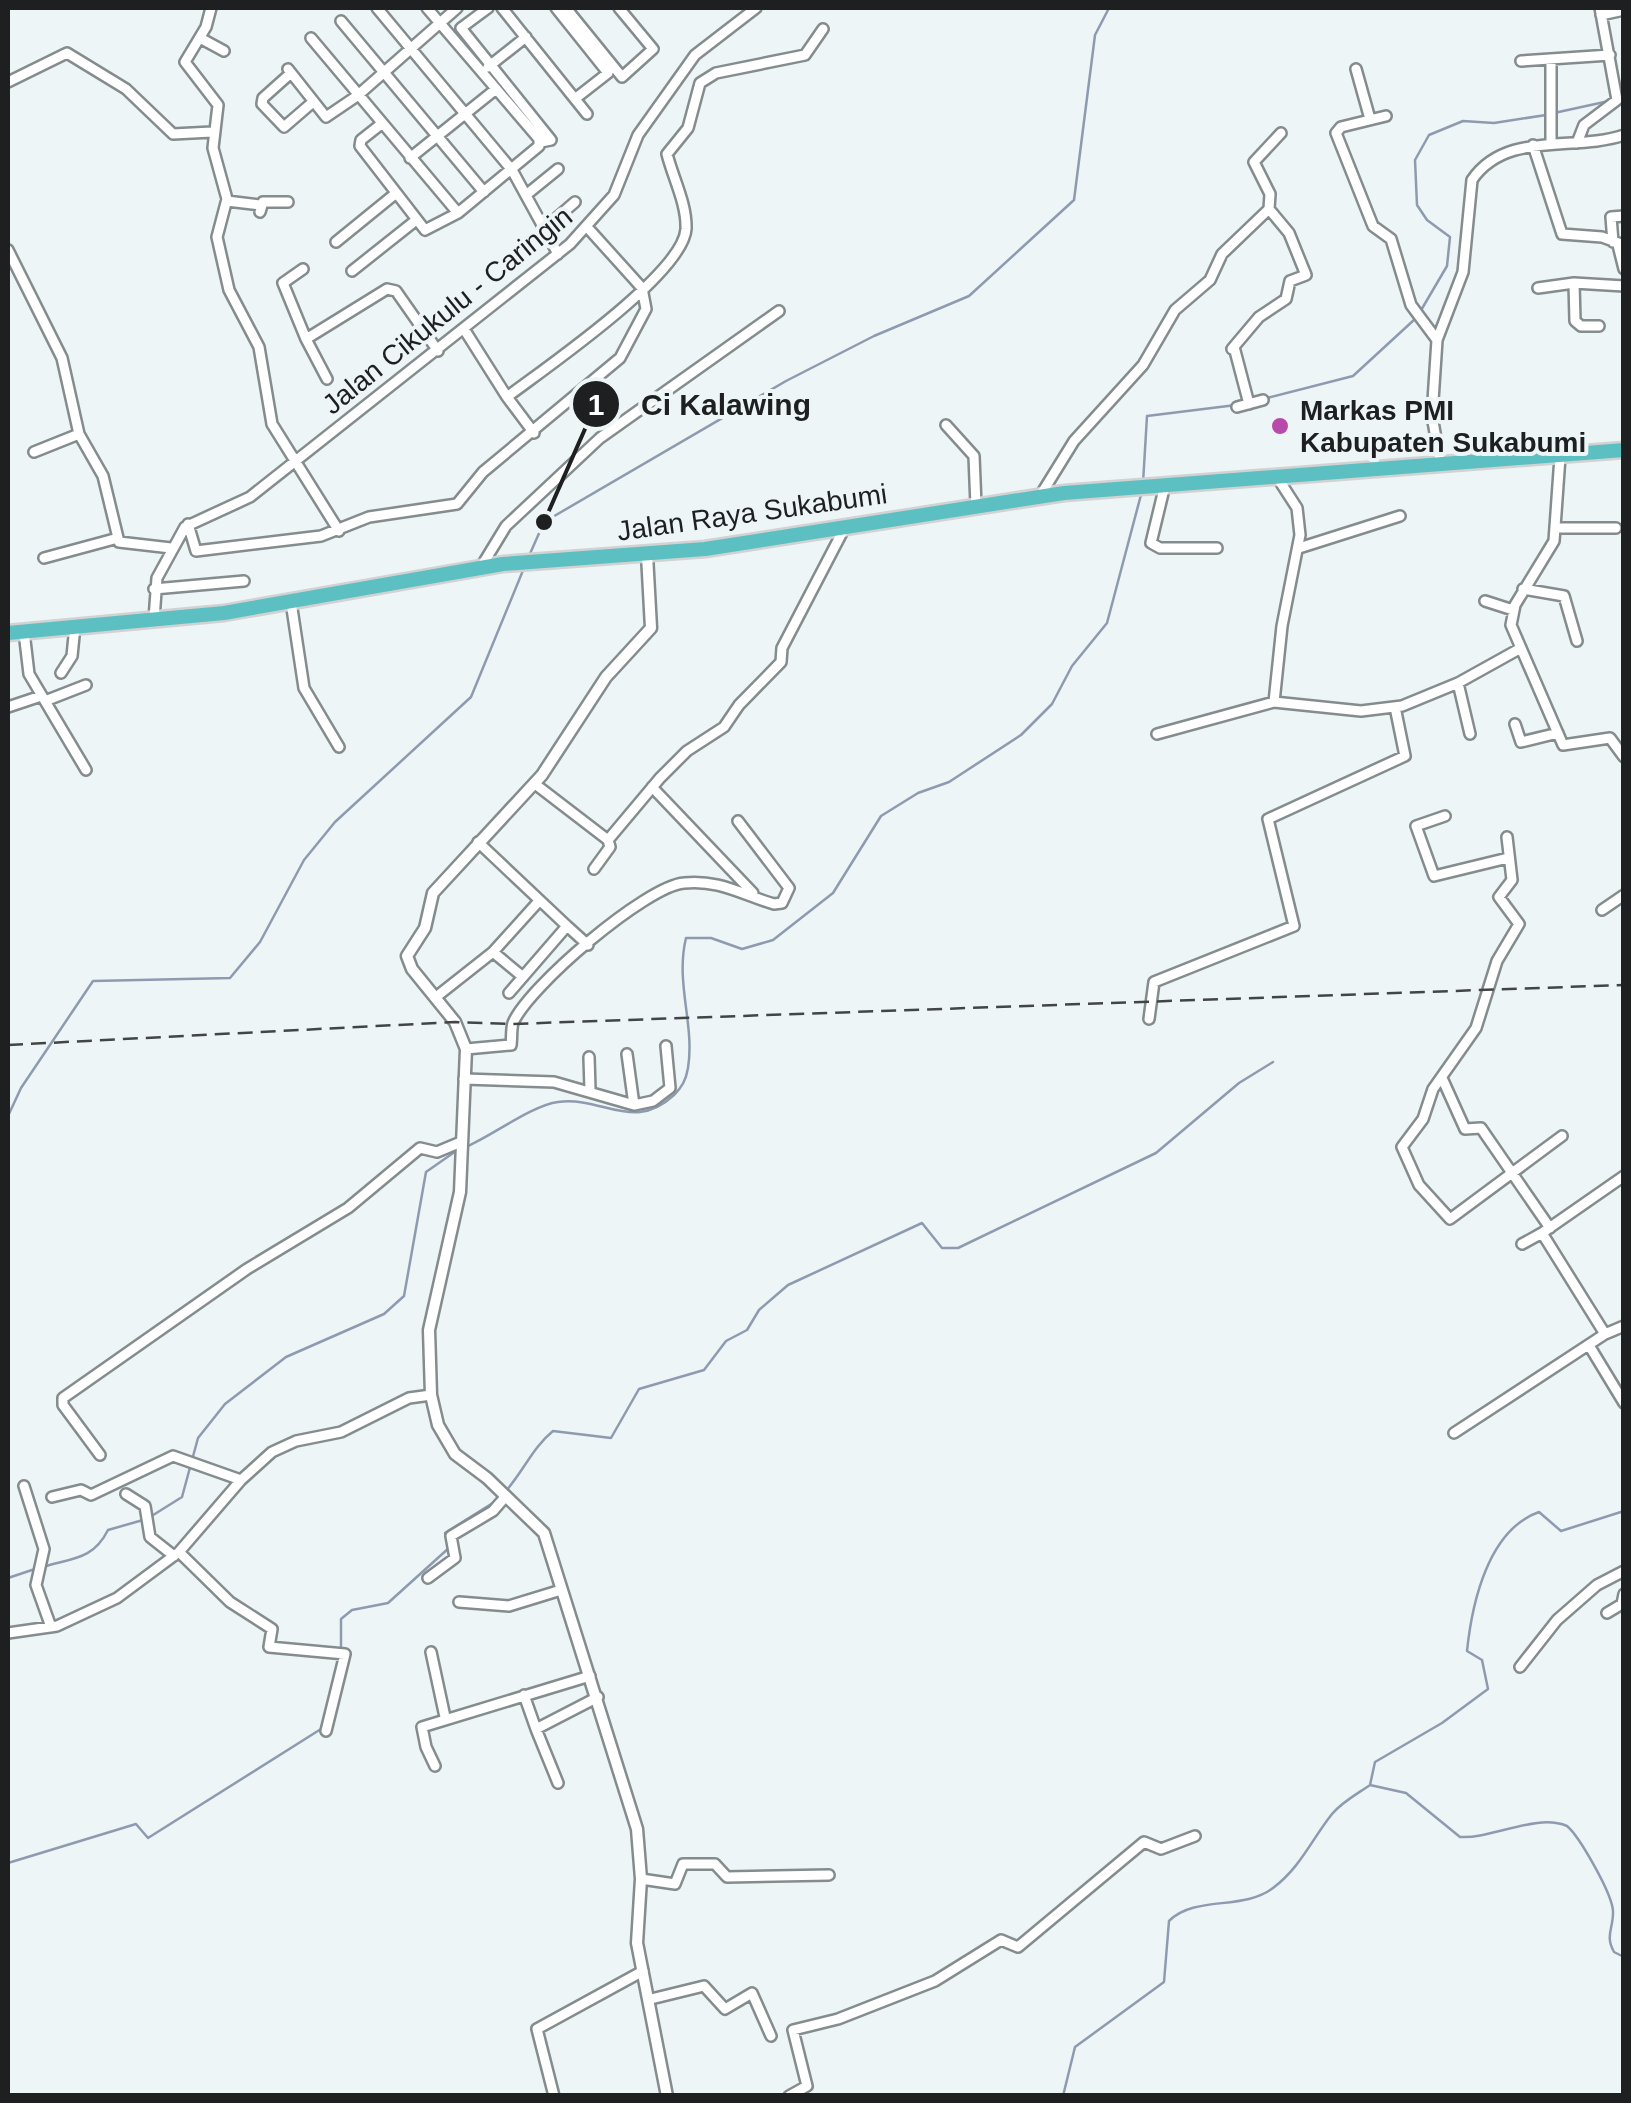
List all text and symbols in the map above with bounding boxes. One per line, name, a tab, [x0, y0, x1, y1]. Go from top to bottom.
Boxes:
street label: Jalan Cikukulu - Caringin	[317, 200, 578, 420]
callout: Ci Kalawing	[571, 374, 831, 434]
text: 1	[588, 388, 604, 421]
text: Ci Kalawing	[641, 388, 811, 421]
place label: Markas PMI Kabupaten Sukabumi	[1300, 395, 1586, 458]
marker: Markas PMI Kabupaten Sukabumi	[1269, 415, 1291, 437]
street label: Jalan Raya Sukabumi	[615, 478, 889, 547]

